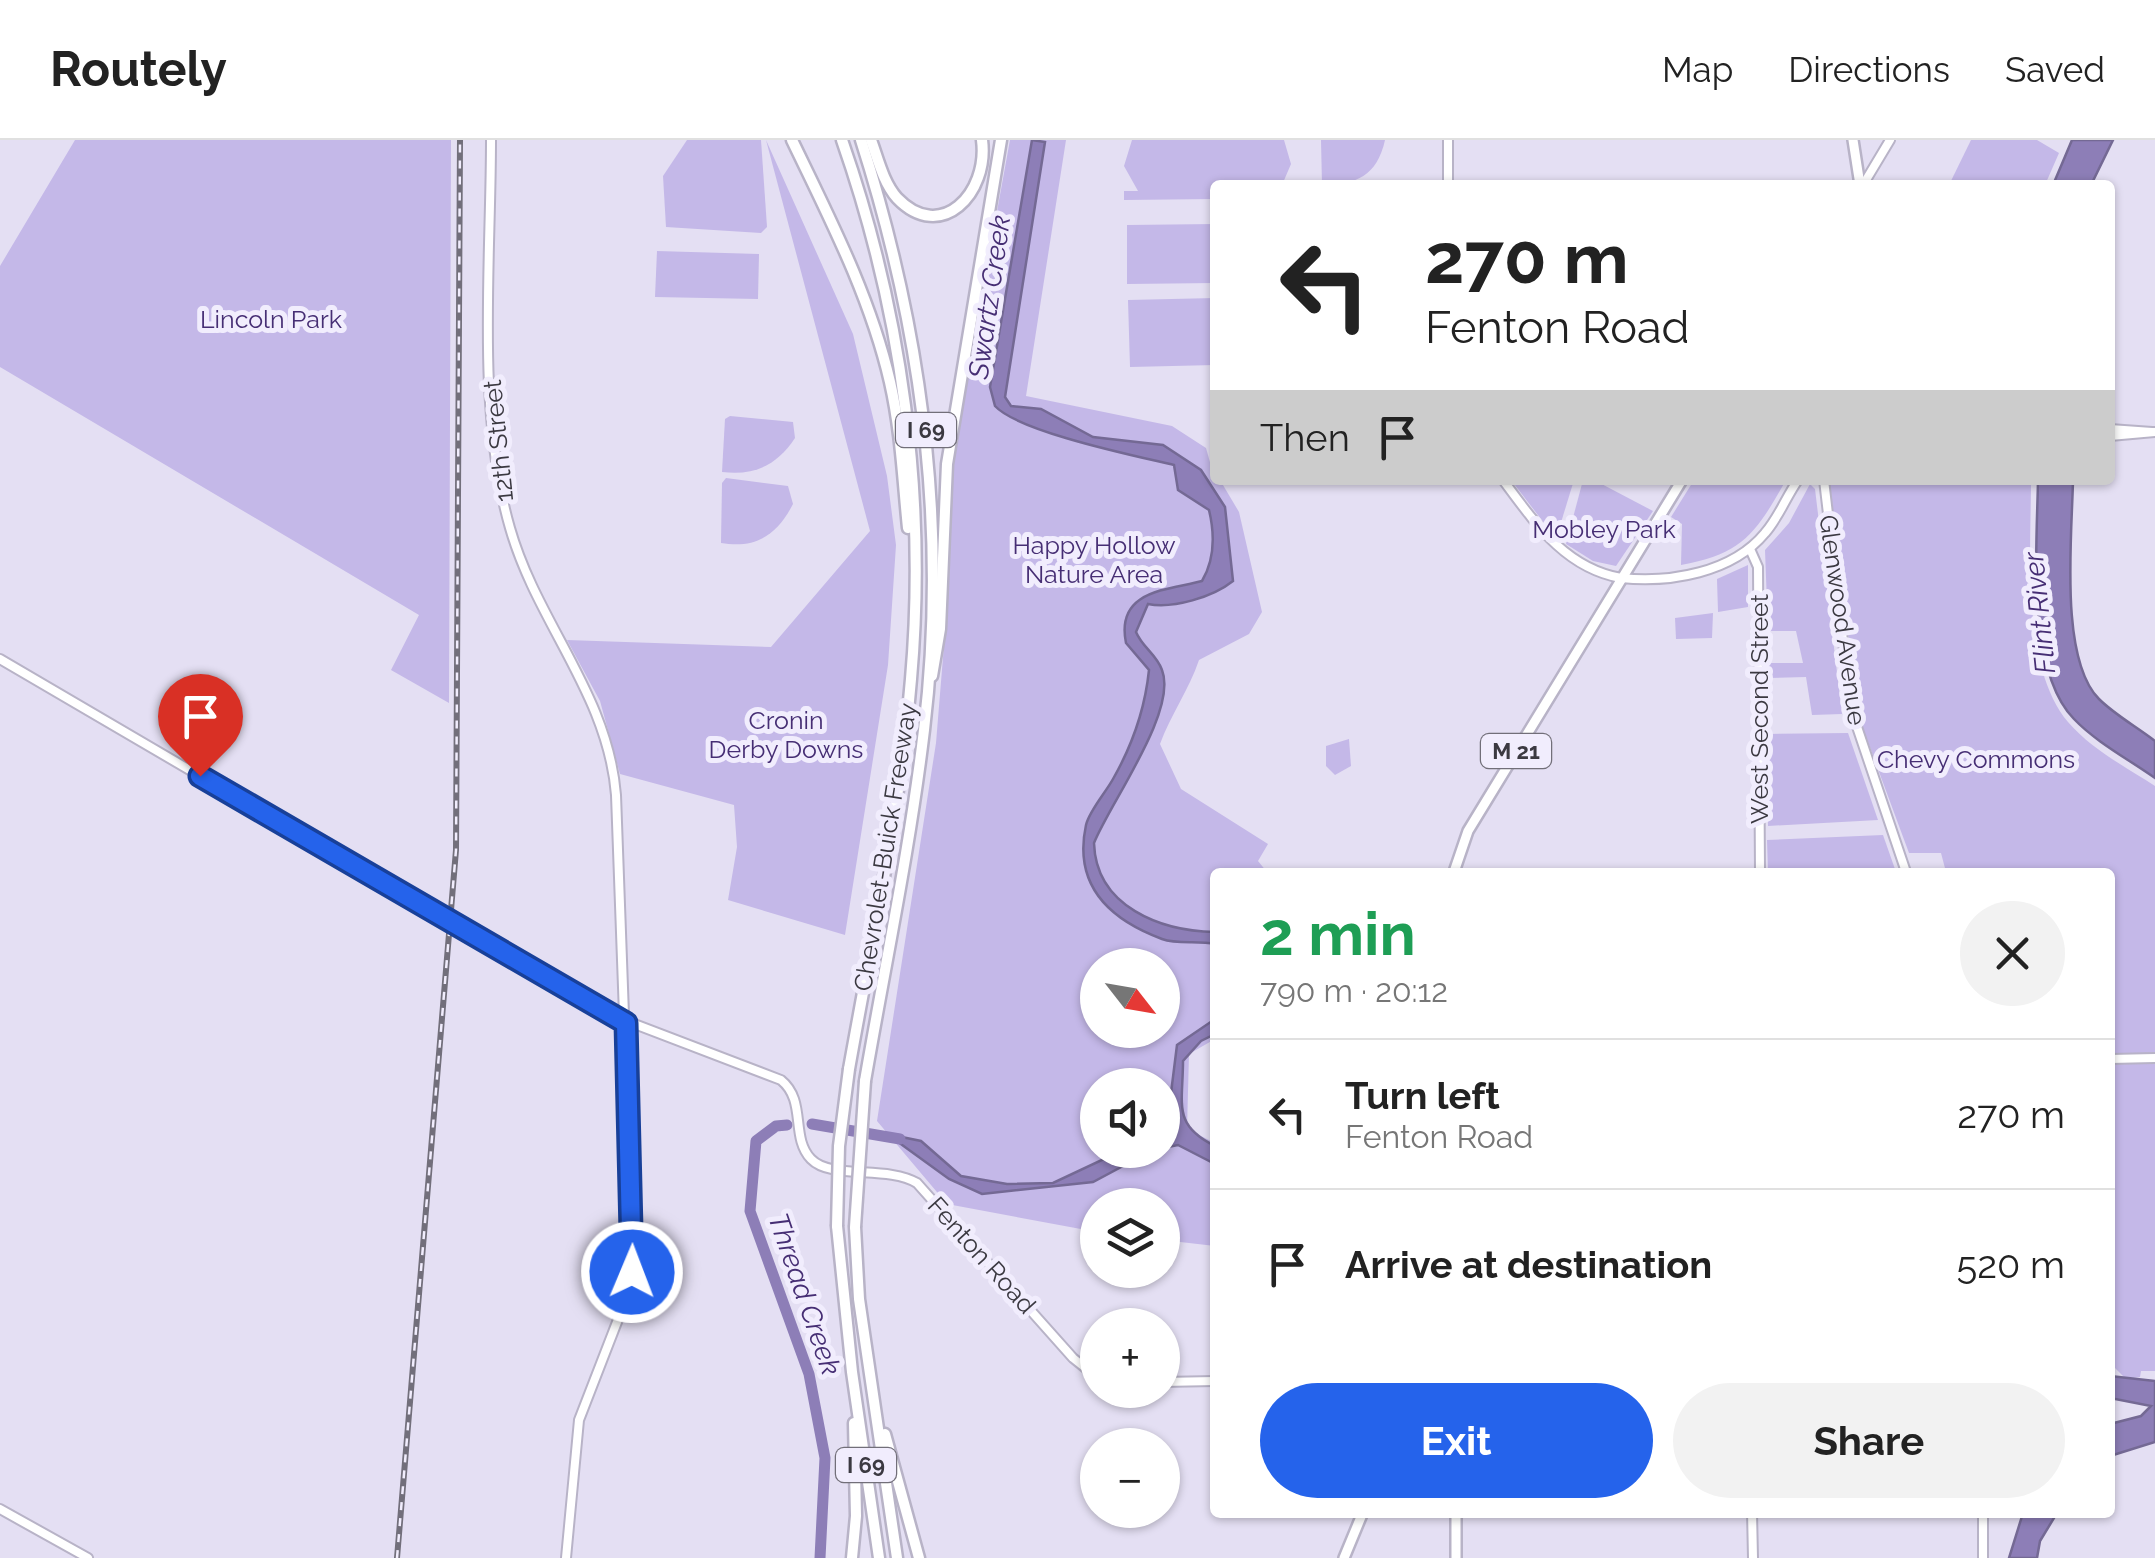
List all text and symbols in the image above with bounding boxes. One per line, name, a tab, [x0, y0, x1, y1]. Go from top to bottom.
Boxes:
text: Routely	[50, 41, 227, 97]
text: Map	[1662, 49, 1733, 90]
text: Directions	[1788, 49, 1950, 90]
text: Saved	[2005, 49, 2105, 90]
water label: Swartz Creek	[962, 213, 1017, 382]
text: 270 m	[1425, 217, 1629, 299]
icon: left	[1260, 220, 1390, 350]
text: Fenton Road	[1425, 301, 1690, 354]
park label: Lincoln Park	[200, 304, 343, 334]
street label: 12th Street	[477, 378, 519, 503]
icon: arrive	[1370, 410, 1425, 465]
road number: I 69	[896, 413, 956, 447]
text: Then	[1260, 415, 1350, 460]
street label: Glenwood Avenue	[1813, 513, 1873, 727]
park label: Mobley Park	[1532, 514, 1676, 544]
park label: Happy Hollow Nature Area	[1012, 530, 1176, 589]
water label: Flint River	[2017, 549, 2062, 675]
street label: West Second Street	[1744, 593, 1774, 824]
pin	[158, 674, 243, 777]
icon: arrive	[173, 689, 228, 744]
street label: Chevrolet-Buick Freeway	[847, 700, 923, 993]
park label: Cronin Derby Downs	[709, 705, 863, 764]
road number: M 21	[1481, 734, 1551, 768]
park label: Chevy Commons	[1877, 744, 2075, 774]
text: 2 min	[1260, 899, 1416, 969]
button: close	[1960, 901, 2065, 1006]
north arrow	[1080, 948, 1180, 1048]
map controls	[1080, 948, 1180, 1528]
text: 790 m · 20:12	[1260, 972, 1448, 1009]
button: sound	[1080, 1068, 1180, 1168]
text: Turn left	[1345, 1073, 1500, 1118]
icon: left	[1260, 1087, 1315, 1142]
text: 270 m	[1957, 1092, 2065, 1137]
text: Fenton Road	[1345, 1118, 1533, 1155]
button: layers	[1080, 1188, 1180, 1288]
street label: Fenton Road	[922, 1190, 1042, 1320]
water label: Thread Creek	[761, 1209, 848, 1379]
position arrow	[580, 1220, 684, 1324]
icon: arrive	[1260, 1237, 1315, 1292]
text: Arrive at destination	[1345, 1242, 1712, 1287]
text: 520 m	[1957, 1242, 2065, 1287]
button: +	[1080, 1308, 1180, 1408]
button: Exit	[1260, 1383, 1653, 1498]
button: Share	[1673, 1383, 2065, 1498]
button: −	[1080, 1428, 1180, 1528]
road number: I 69	[836, 1448, 896, 1482]

